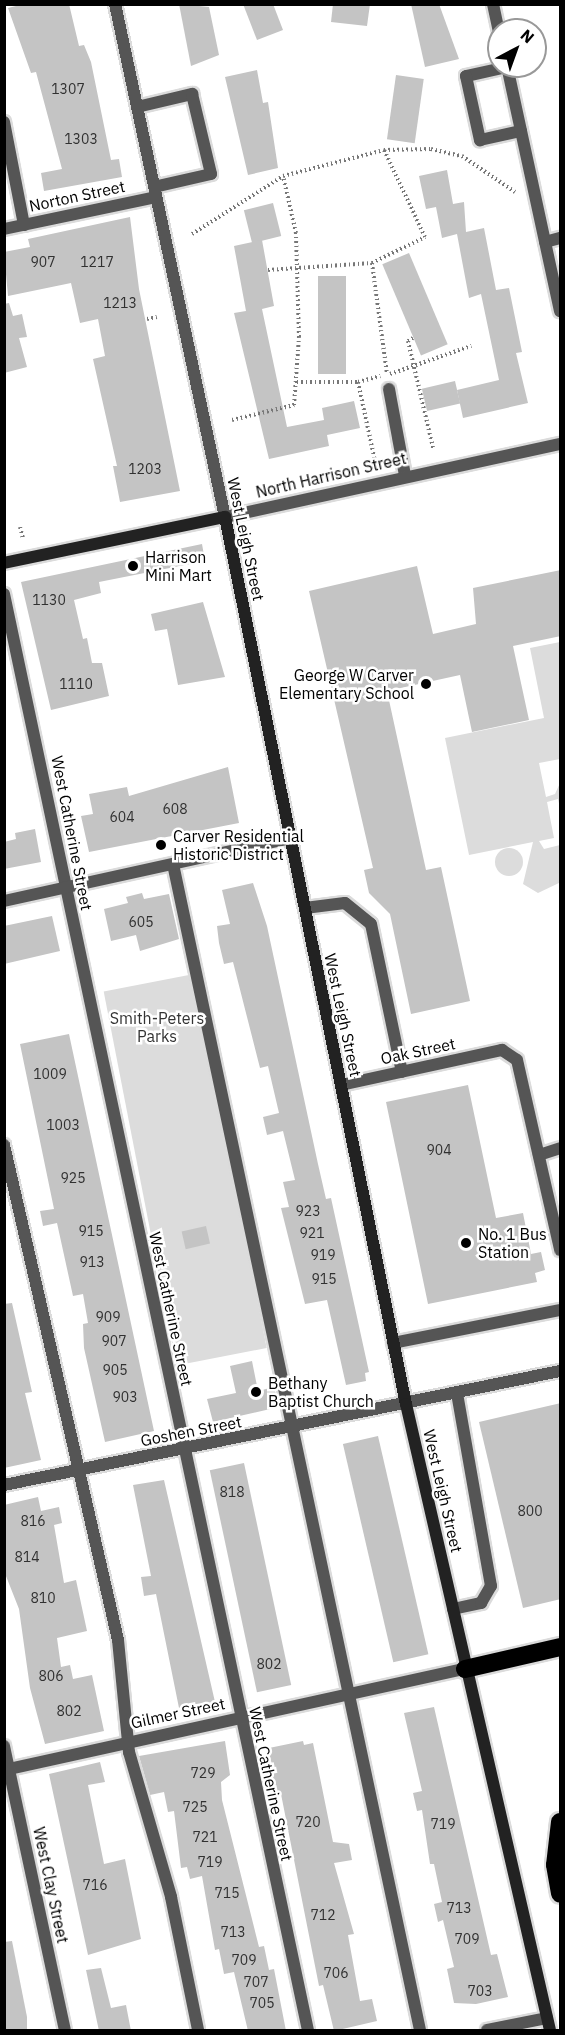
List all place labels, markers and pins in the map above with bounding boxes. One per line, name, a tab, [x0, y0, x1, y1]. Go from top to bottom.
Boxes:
place label: Harrison Mini Mart	[145, 547, 212, 585]
marker: Harrison Mini Mart	[126, 559, 140, 573]
place label: George W Carver Elementary School	[279, 665, 414, 703]
marker: George W Carver Elementary School	[419, 677, 433, 691]
place label: Carver Residential Historic District	[173, 826, 304, 864]
marker: Carver Residential Historic District	[154, 838, 168, 852]
place label: No. 1 Bus Station	[478, 1224, 547, 1262]
marker: No. 1 Bus Station	[459, 1236, 473, 1250]
place label: Bethany Baptist Church	[268, 1373, 374, 1411]
marker: Bethany Baptist Church	[249, 1385, 263, 1399]

